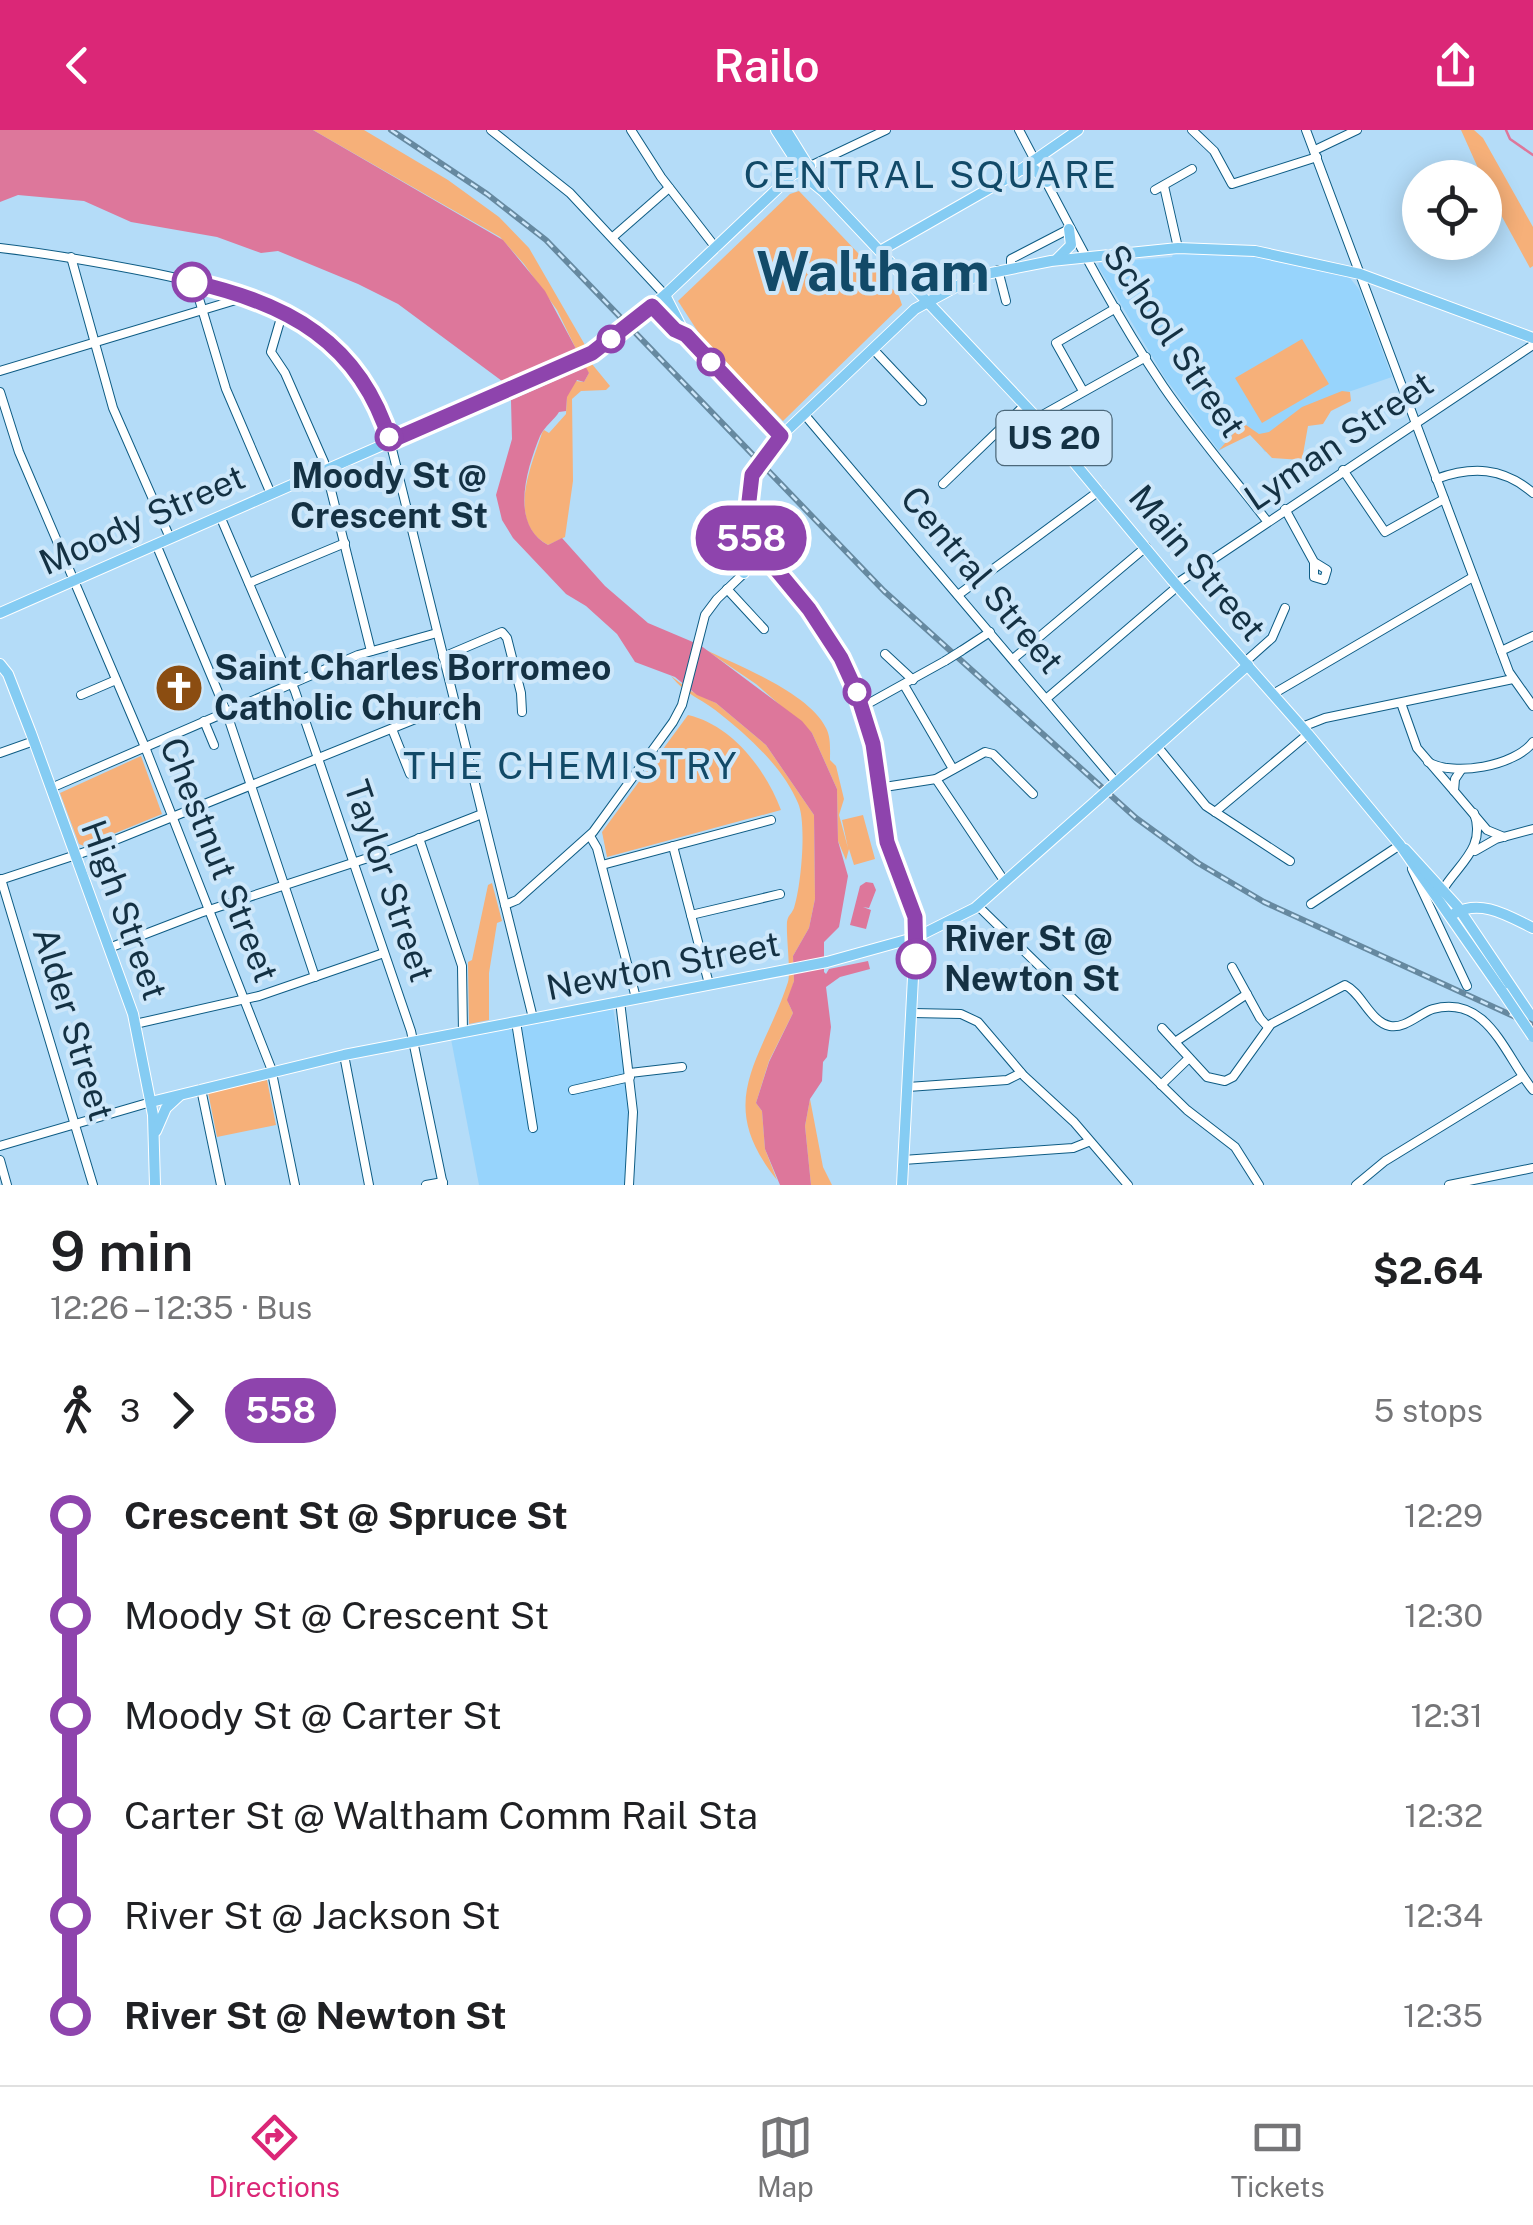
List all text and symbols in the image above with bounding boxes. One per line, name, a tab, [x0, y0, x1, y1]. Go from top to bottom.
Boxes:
icon: back	[50, 38, 105, 93]
icon: share	[1428, 38, 1483, 93]
text: Railo	[713, 39, 820, 92]
district label: CENTRAL SQUARE	[744, 152, 1118, 197]
map controls	[1402, 160, 1502, 260]
button: locate	[1402, 160, 1502, 260]
street label: School Street	[1095, 237, 1254, 445]
district label: Waltham	[756, 239, 990, 303]
unlabelled marker	[173, 263, 211, 301]
unlabelled marker	[598, 326, 624, 352]
unlabelled marker	[698, 349, 724, 375]
street label: Lyman Street	[1237, 363, 1441, 519]
road number: US 20	[996, 411, 1112, 465]
marker: Moody St @ Crescent St	[376, 424, 402, 450]
place label: Moody St @ Crescent St	[290, 455, 488, 536]
street label: Moody Street	[33, 456, 251, 583]
street label: Main Street	[1121, 477, 1274, 649]
street label: Central Street	[893, 478, 1072, 681]
line badge: 558	[694, 506, 808, 570]
text: 558	[716, 518, 786, 559]
place label: Saint Charles Borromeo Catholic Church	[214, 647, 611, 728]
church icon: Saint Charles Borromeo Catholic Church	[153, 662, 205, 714]
unlabelled marker	[844, 679, 870, 705]
street label: Chestnut Street	[152, 732, 287, 988]
district label: THE CHEMISTRY	[403, 743, 739, 788]
street label: Taylor Street	[336, 775, 443, 987]
street label: High Street	[73, 814, 176, 1005]
place label: River St @ Newton St	[944, 918, 1120, 999]
street label: Alder Street	[25, 922, 122, 1125]
street label: Newton Street	[543, 923, 783, 1008]
marker: River St @ Newton St	[897, 940, 935, 978]
text: 9 min	[50, 1219, 193, 1283]
text: $2.64	[1373, 1248, 1483, 1293]
text: 12:26 – 12:35 · Bus	[50, 1289, 312, 1326]
icon: walk	[50, 1383, 105, 1438]
icon: forward	[155, 1383, 210, 1438]
text: 558	[245, 1390, 316, 1431]
text: 3	[120, 1392, 140, 1429]
text: 5 stops	[1374, 1392, 1483, 1429]
text: Crescent St @ Spruce St	[124, 1493, 568, 1538]
text: 12:29	[1404, 1497, 1483, 1534]
text: Moody St @ Crescent St	[124, 1593, 549, 1638]
text: 12:30	[1404, 1597, 1483, 1634]
text: Moody St @ Carter St	[124, 1693, 502, 1738]
text: 12:31	[1411, 1697, 1483, 1734]
text: Carter St @ Waltham Comm Rail Sta	[124, 1793, 758, 1838]
text: 12:32	[1404, 1797, 1483, 1834]
text: River St @ Jackson St	[124, 1893, 501, 1938]
text: 12:34	[1403, 1897, 1483, 1934]
text: River St @ Newton St	[124, 1993, 507, 2038]
text: 12:35	[1403, 1997, 1483, 2034]
tab: Directions	[208, 2110, 340, 2203]
tab: Map	[757, 2110, 814, 2203]
tab: Tickets	[1231, 2110, 1325, 2203]

